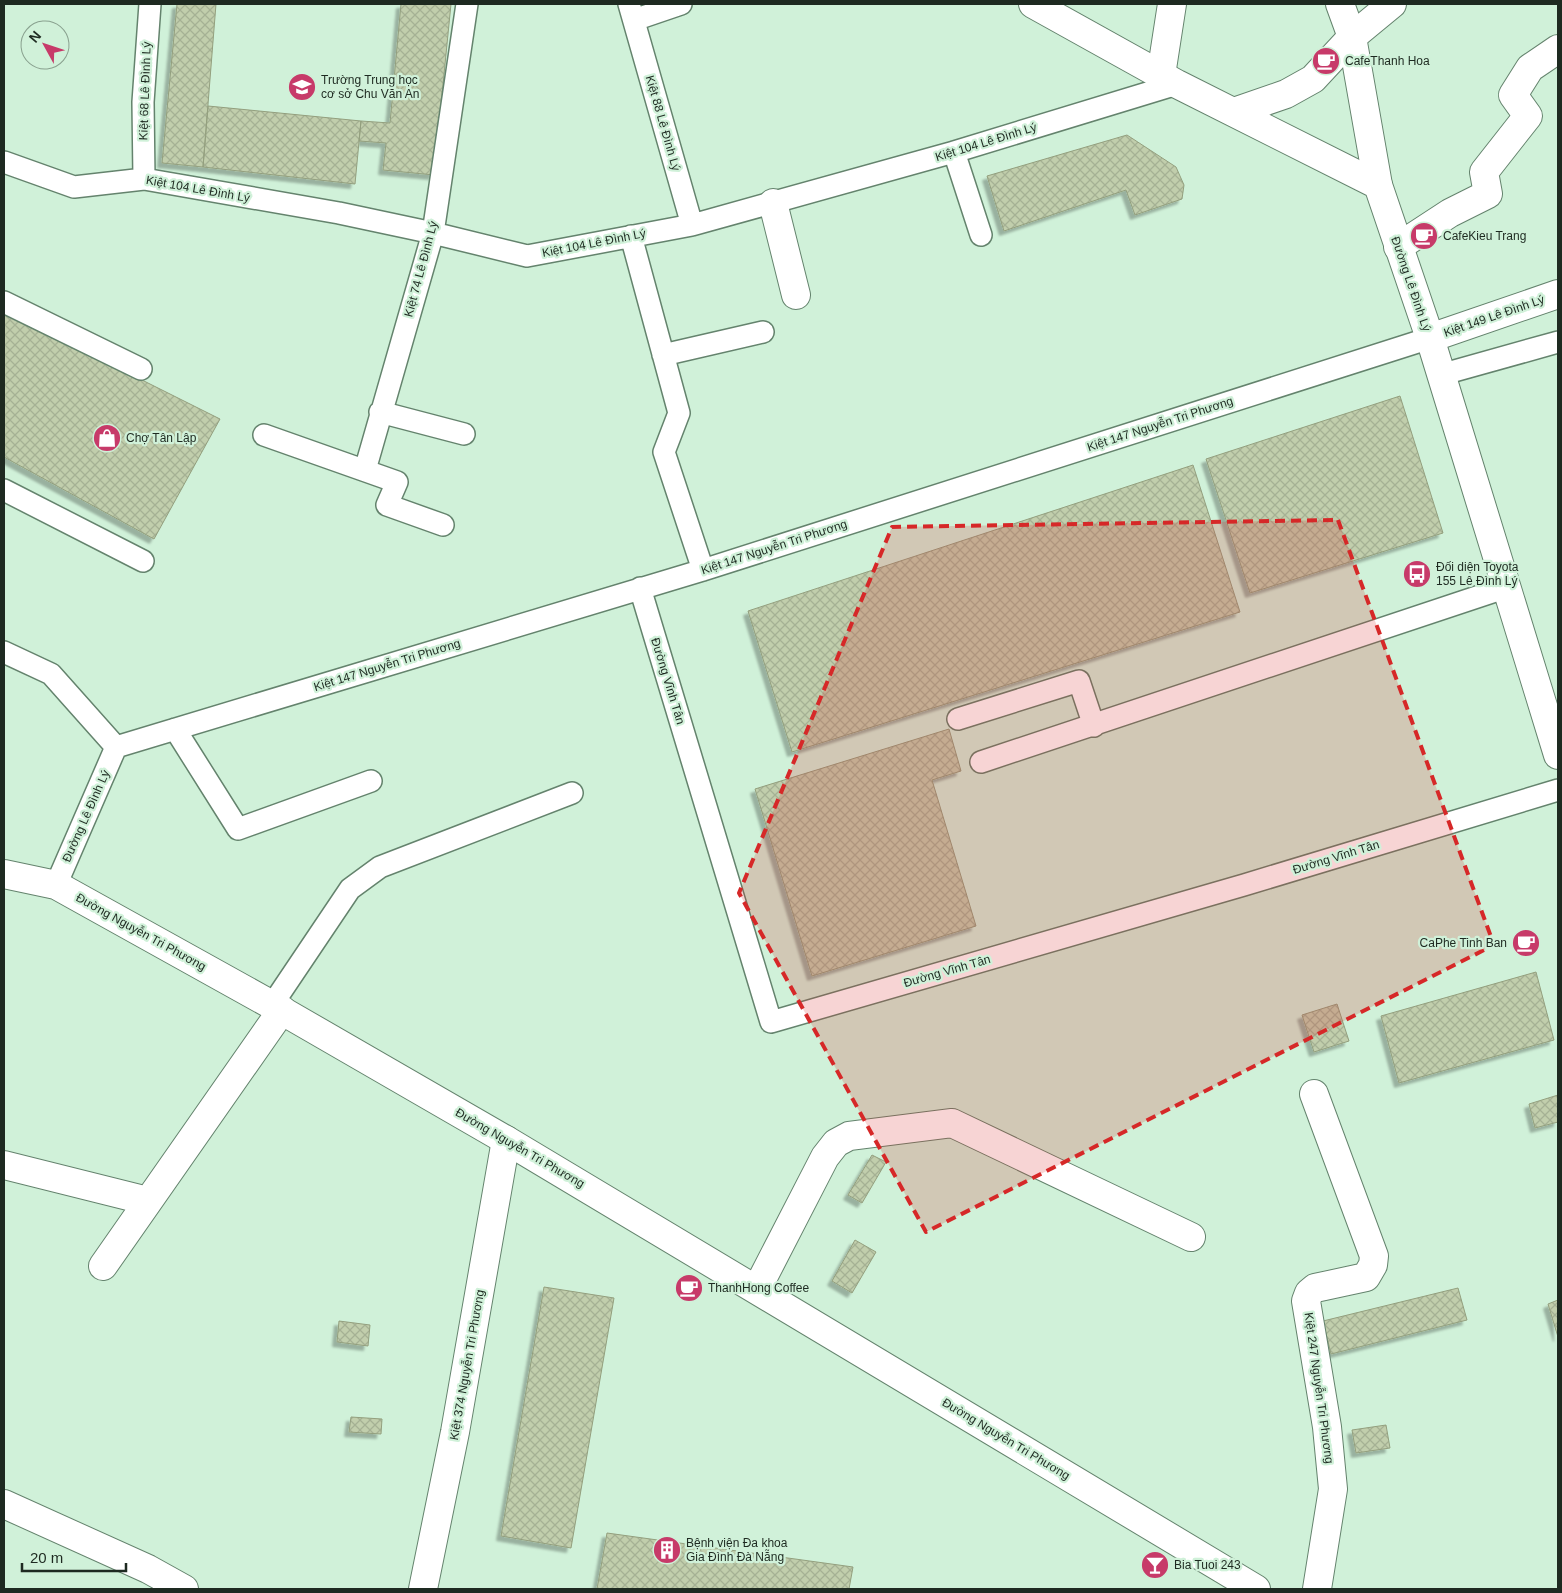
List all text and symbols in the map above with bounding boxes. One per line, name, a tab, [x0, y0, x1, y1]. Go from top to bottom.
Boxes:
north arrow	[20, 20, 70, 70]
text: N	[26, 28, 44, 46]
street label: Kiệt 68 Lê Đình Lý	[136, 41, 154, 141]
cafe icon: CafeThanh Hoa	[1311, 46, 1341, 76]
place label: CafeThanh Hoa	[1345, 54, 1430, 68]
school or university icon: Trường Trung học cơ sở Chu Văn An	[287, 72, 317, 102]
place label: Trường Trung học cơ sở Chu Văn An	[321, 73, 419, 101]
street label: Kiệt 88 Lê Đình Lý	[643, 74, 683, 172]
street label: Kiệt 104 Lê Đình Lý	[934, 120, 1038, 164]
street label: Kiệt 104 Lê Đình Lý	[145, 173, 251, 205]
street label: Kiệt 74 Lê Đình Lý	[401, 220, 441, 318]
cafe icon: CafeKieu Trang	[1409, 221, 1439, 251]
street label: Kiệt 104 Lê Đình Lý	[541, 226, 647, 260]
place label: CafeKieu Trang	[1443, 229, 1526, 243]
street label: Đường Lê Đình Lý	[1388, 235, 1434, 333]
street label: Kiệt 149 Lê Đình Lý	[1442, 292, 1546, 340]
street label: Kiệt 147 Nguyễn Tri Phương	[1085, 393, 1235, 454]
shop icon: Chợ Tân Lập	[92, 423, 122, 453]
place label: Chợ Tân Lập	[126, 431, 197, 445]
street label: Kiệt 147 Nguyễn Tri Phương	[699, 516, 849, 577]
bus stop icon: Đối diện Toyota 155 Lê Đình Lý	[1402, 559, 1432, 589]
place label: Đối diện Toyota 155 Lê Đình Lý	[1436, 560, 1519, 588]
street label: Kiệt 147 Nguyễn Tri Phương	[312, 635, 462, 694]
street label: Đường Vĩnh Tân	[648, 636, 688, 726]
street label: Đường Lê Đình Lý	[59, 768, 113, 864]
street label: Đường Vĩnh Tân	[1291, 837, 1381, 877]
street label: Đường Nguyễn Tri Phương	[74, 889, 209, 974]
cafe icon: CaPhe Tinh Ban	[1511, 928, 1541, 958]
place label: CaPhe Tinh Ban	[1420, 936, 1507, 950]
street label: Đường Vĩnh Tân	[902, 952, 992, 990]
street label: Đường Nguyễn Tri Phương	[453, 1104, 587, 1191]
cafe icon: ThanhHong Coffee	[674, 1273, 704, 1303]
place label: ThanhHong Coffee	[708, 1281, 810, 1295]
street label: Kiệt 374 Nguyễn Tri Phương	[446, 1288, 487, 1441]
street label: Kiệt 247 Nguyễn Tri Phương	[1301, 1311, 1338, 1465]
street label: Đường Nguyễn Tri Phương	[940, 1394, 1073, 1483]
building icon: Bệnh viện Đa khoa Gia Đình Đà Nẵng	[652, 1535, 682, 1565]
place label: Bệnh viện Đa khoa Gia Đình Đà Nẵng	[686, 1536, 788, 1564]
scale bar	[22, 1540, 126, 1572]
text: 20 m	[30, 1549, 63, 1566]
bar icon: Bia Tuoi 243	[1140, 1550, 1170, 1580]
place label: Bia Tuoi 243	[1174, 1558, 1241, 1572]

